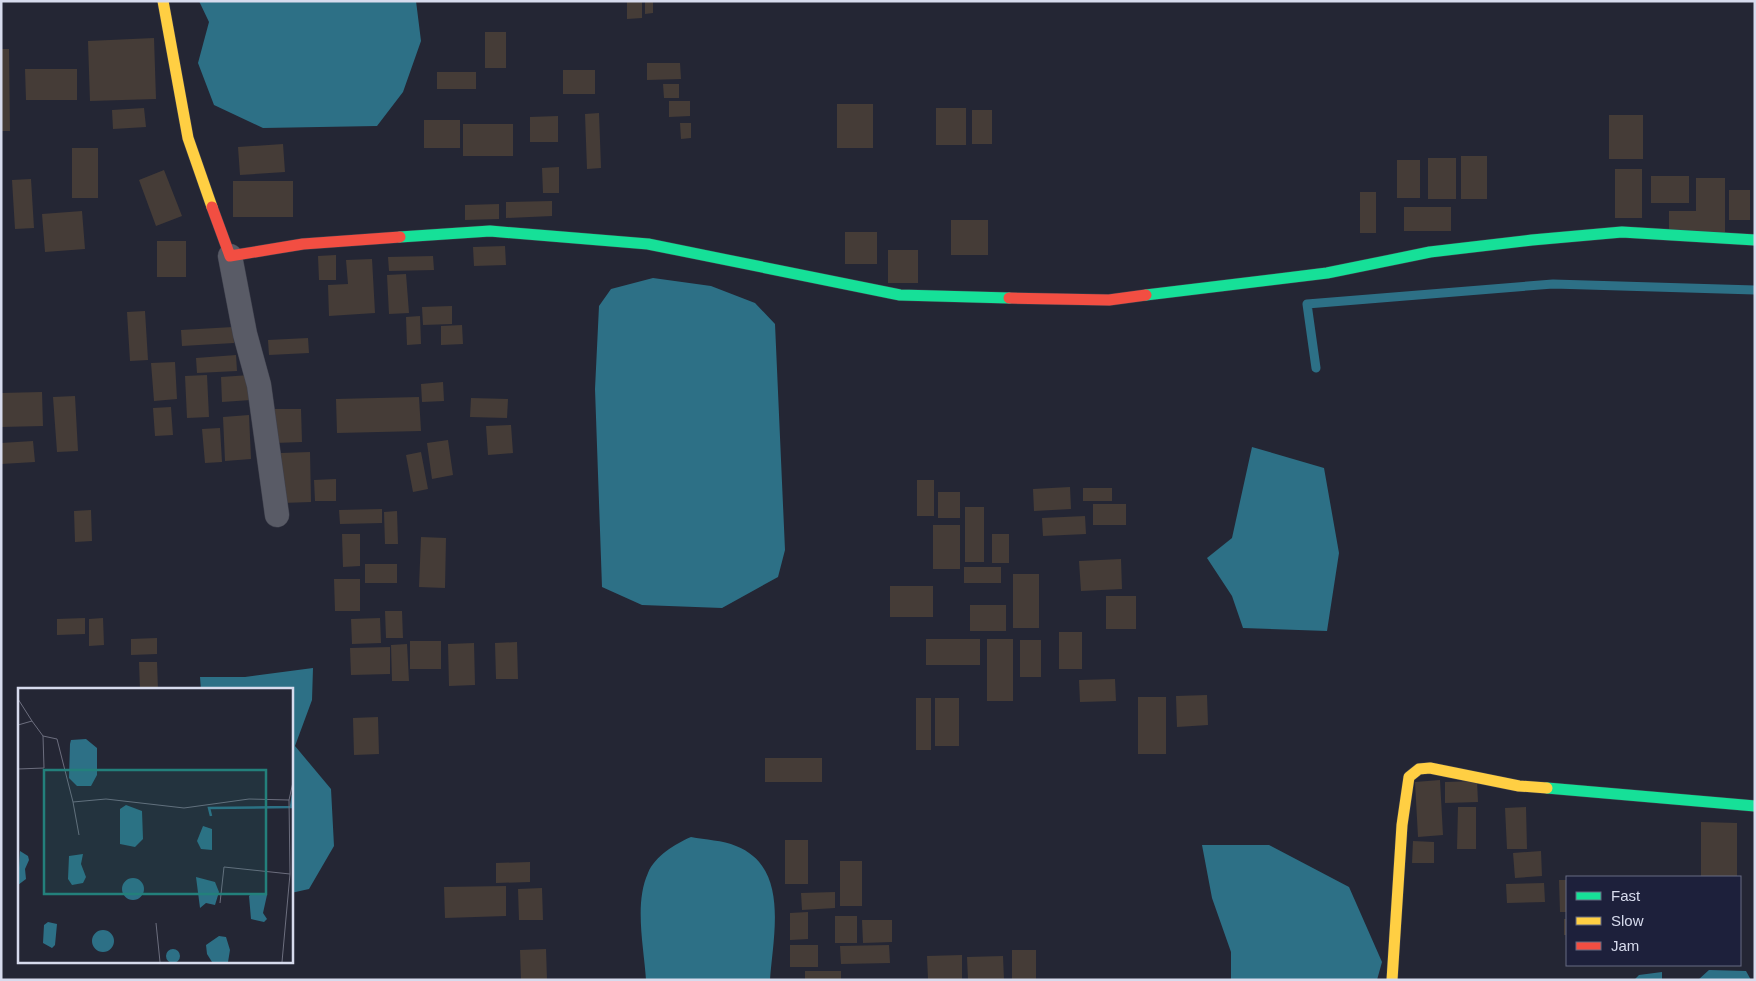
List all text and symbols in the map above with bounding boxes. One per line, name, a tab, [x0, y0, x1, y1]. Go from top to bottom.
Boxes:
inset map	[18, 688, 292, 964]
legend	[1566, 876, 1741, 966]
text: Fast	[1611, 887, 1641, 904]
text: Slow	[1611, 912, 1644, 929]
text: Jam	[1611, 937, 1639, 954]

